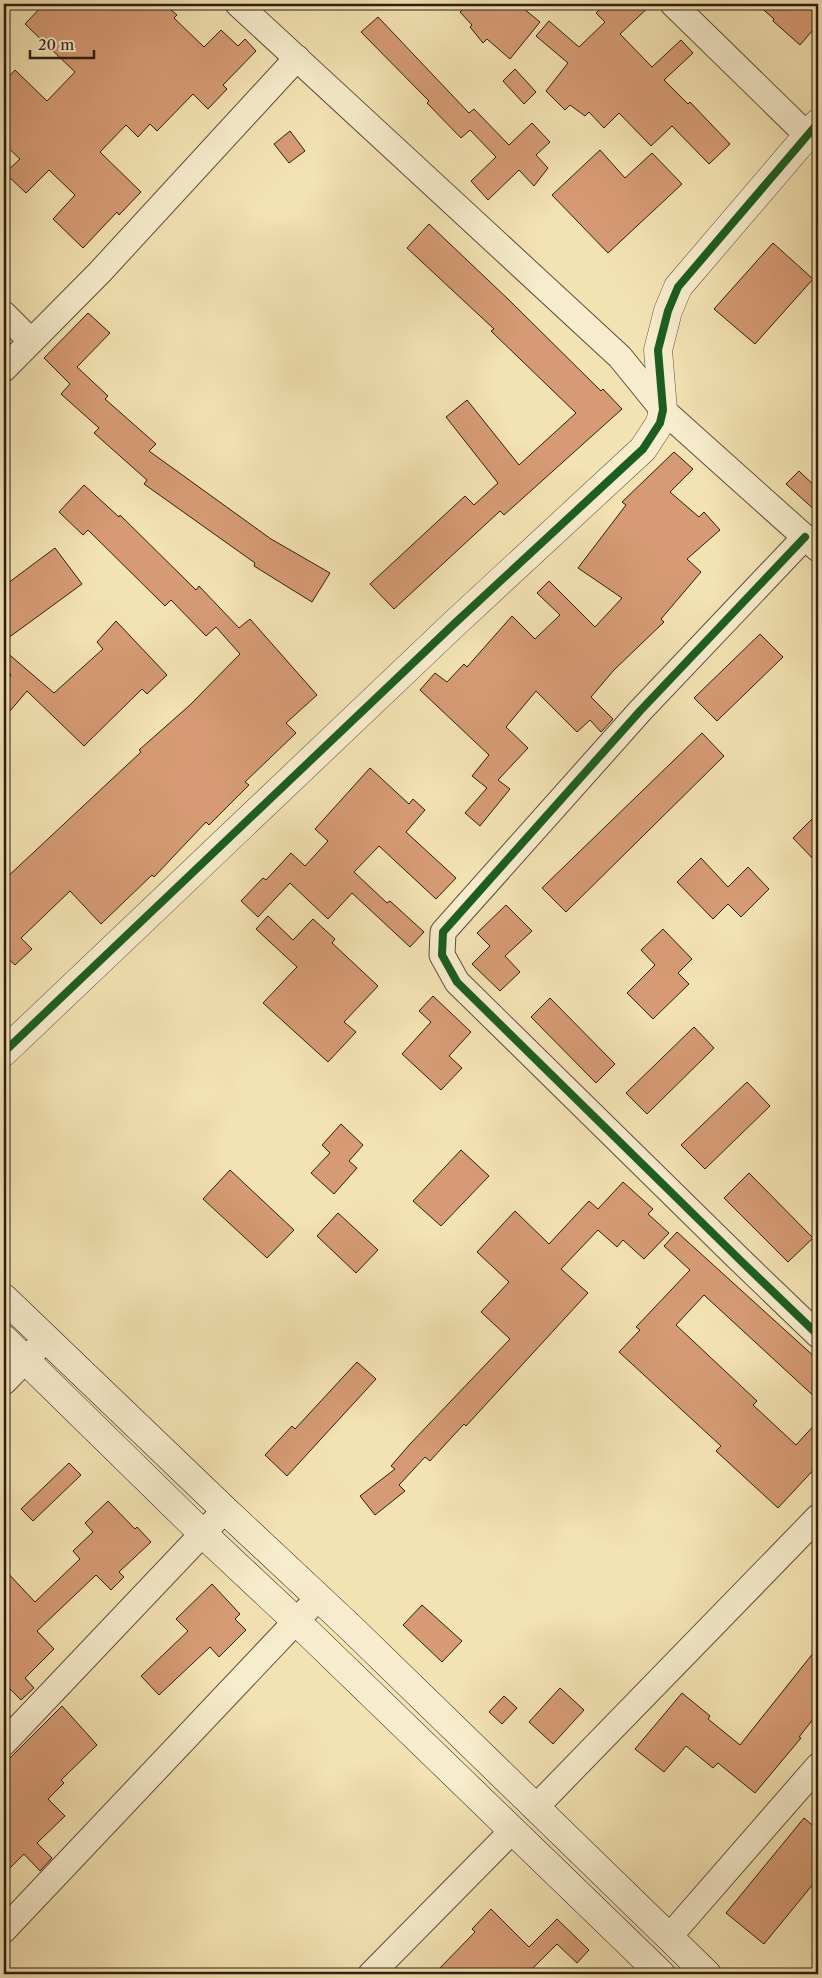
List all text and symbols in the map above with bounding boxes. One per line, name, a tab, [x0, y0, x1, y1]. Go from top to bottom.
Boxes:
scale bar	[30, 28, 94, 60]
text: 20 m	[38, 35, 74, 54]

